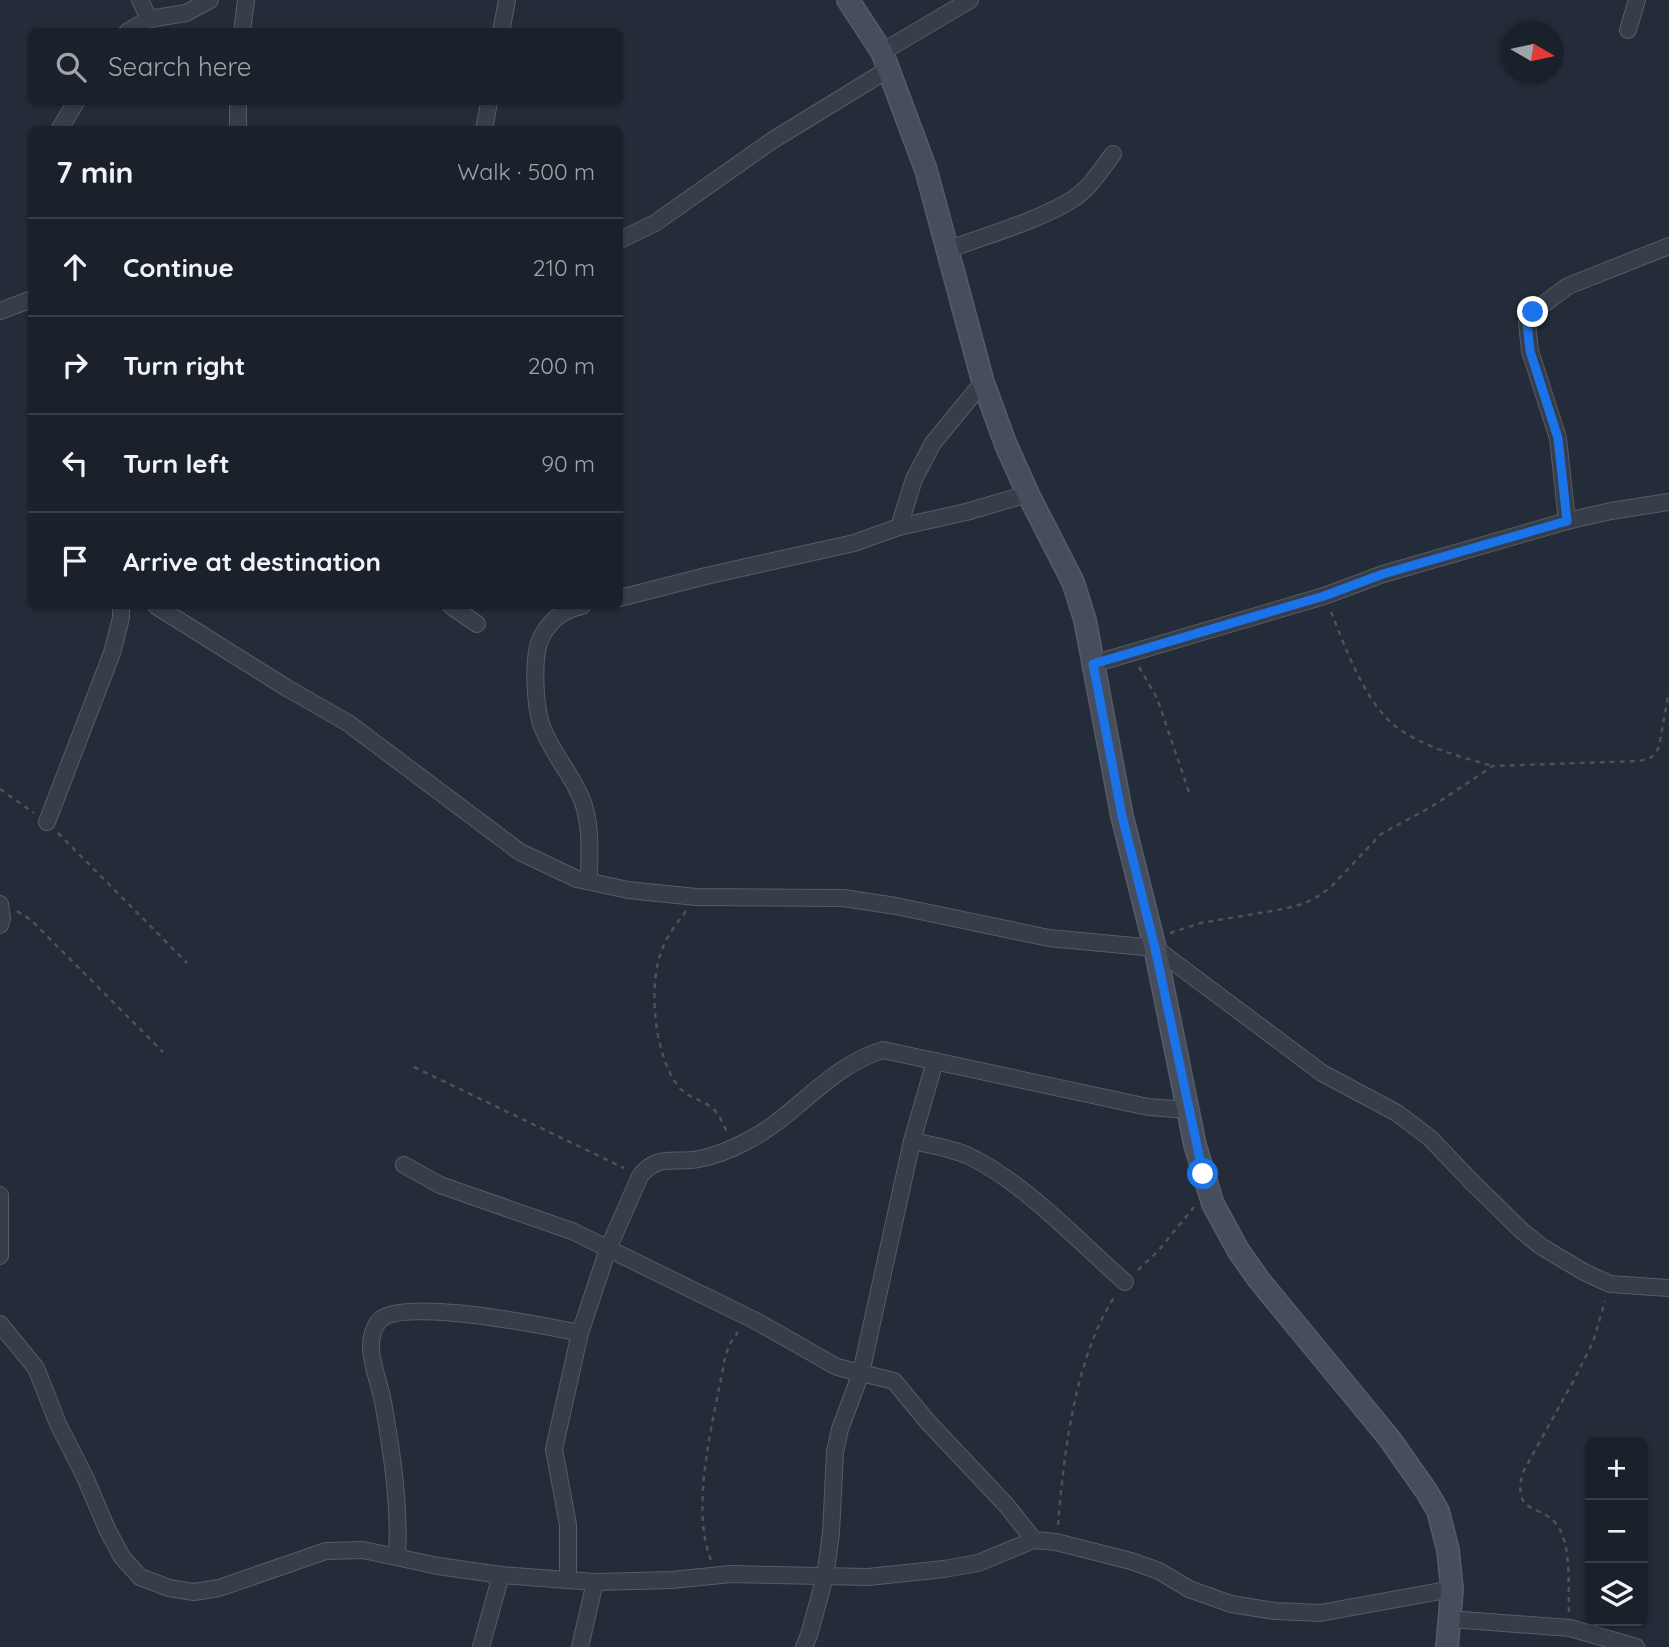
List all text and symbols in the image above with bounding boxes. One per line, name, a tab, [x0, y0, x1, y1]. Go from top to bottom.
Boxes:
north arrow	[1501, 21, 1564, 84]
search box	[28, 28, 623, 105]
icon: search	[52, 48, 90, 86]
text: Search here	[108, 50, 252, 83]
text: 7 min	[56, 153, 134, 191]
text: Walk · 500 m	[457, 157, 595, 186]
icon: ahead	[56, 248, 94, 286]
text: Continue	[123, 251, 234, 284]
text: 210 m	[533, 253, 595, 282]
route end	[1517, 296, 1548, 327]
icon: right	[56, 346, 94, 384]
text: Turn right	[123, 349, 245, 382]
text: 200 m	[528, 351, 595, 380]
icon: left	[56, 444, 94, 482]
text: Turn left	[123, 447, 230, 480]
text: 90 m	[541, 449, 595, 478]
icon: arrive	[56, 542, 94, 580]
text: Arrive at destination	[123, 545, 381, 578]
route start	[1187, 1158, 1218, 1189]
map controls	[1585, 1437, 1648, 1626]
button: +	[1585, 1437, 1648, 1500]
button: −	[1585, 1500, 1648, 1563]
button: layers	[1585, 1563, 1648, 1626]

